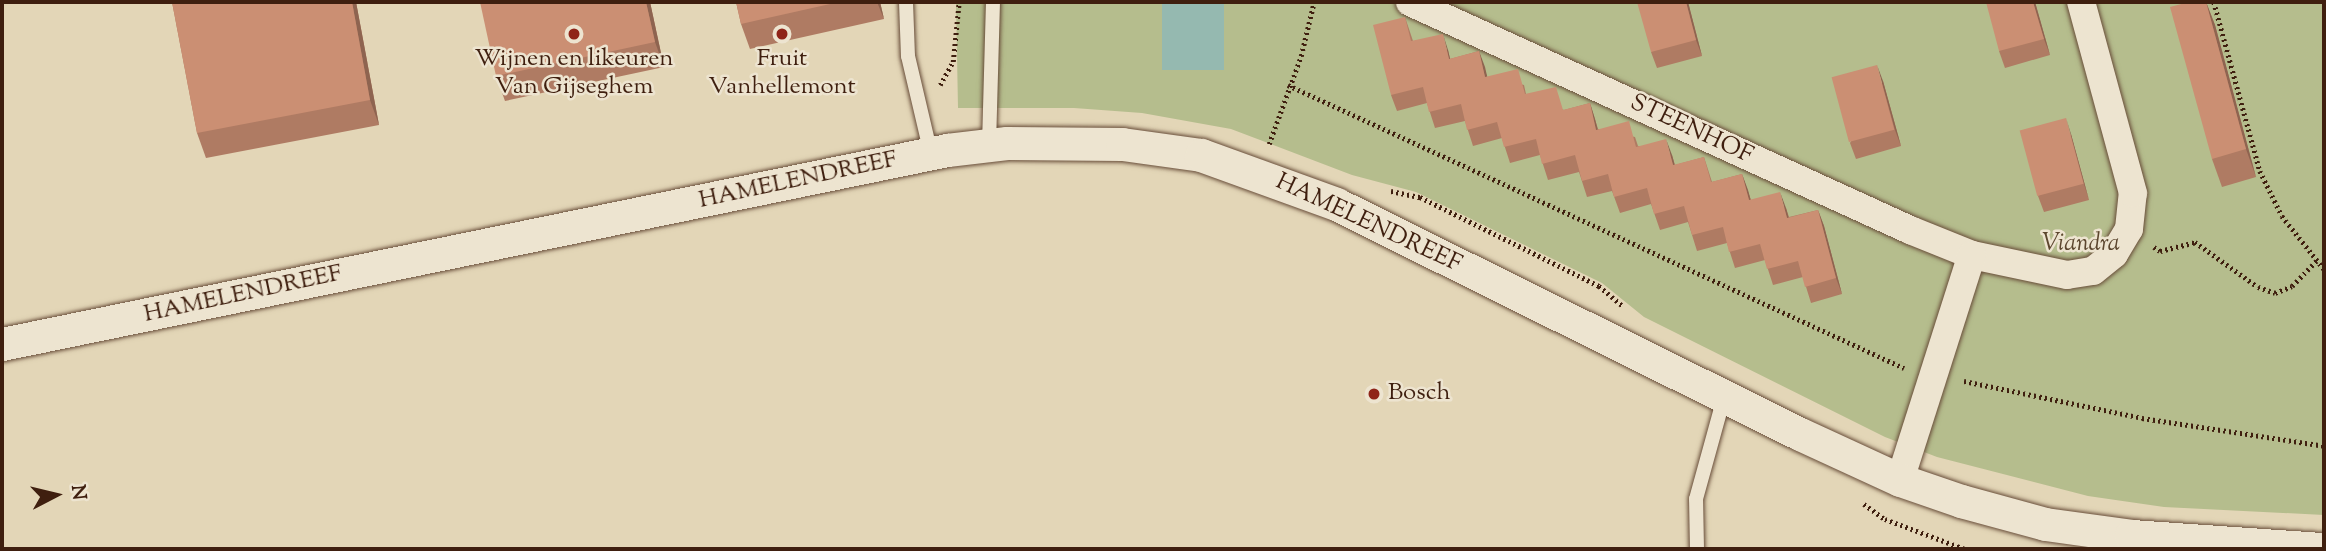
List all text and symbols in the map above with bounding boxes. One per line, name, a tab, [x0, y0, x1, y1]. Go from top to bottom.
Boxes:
marker: Wijnen en likeuren Van Gijseghem	[566, 26, 582, 42]
marker: Fruit Vanhellemont	[774, 26, 790, 42]
place label: Wijnen en likeuren Van Gijseghem	[474, 46, 674, 102]
place label: Fruit Vanhellemont	[708, 46, 856, 102]
street label: STEENHOF	[1625, 89, 1757, 171]
street label: HAMELENDREEF	[696, 146, 900, 216]
street label: HAMELENDREEF	[1271, 168, 1465, 280]
park label: Viandra	[2042, 231, 2120, 259]
street label: HAMELENDREEF	[141, 260, 345, 330]
place label: Bosch	[1388, 380, 1450, 408]
marker: Bosch	[1366, 386, 1382, 402]
north arrow	[21, 460, 91, 530]
text: N	[63, 483, 92, 502]

